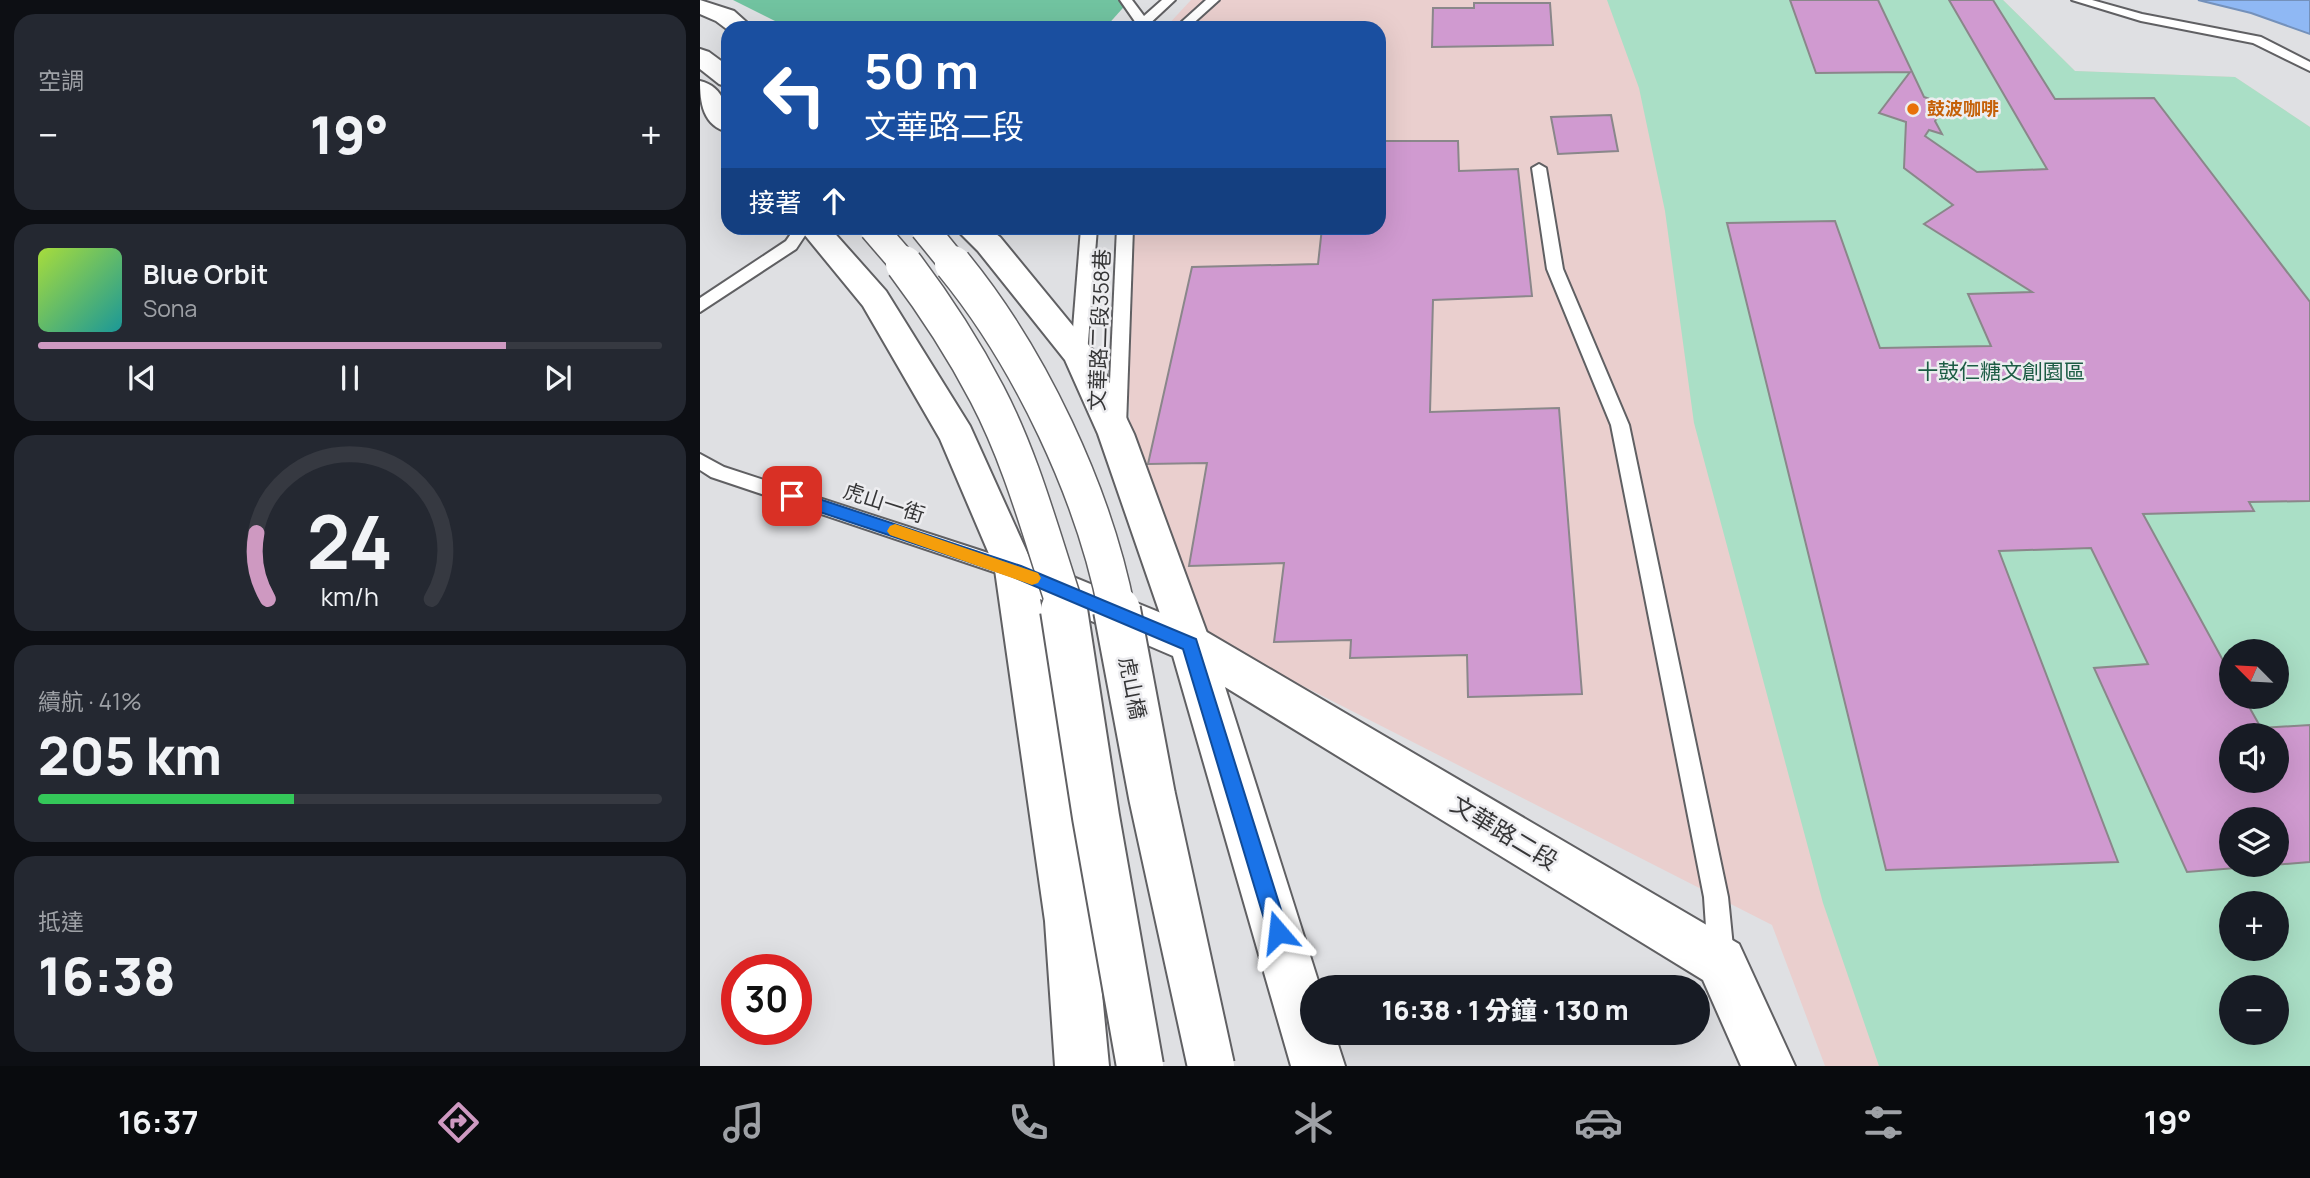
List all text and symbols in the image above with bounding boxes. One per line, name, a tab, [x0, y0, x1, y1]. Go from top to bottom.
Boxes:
text: 50 m	[864, 37, 979, 104]
icon: left	[749, 49, 840, 140]
text: 空調	[38, 64, 84, 96]
place label: 鼓波咖啡	[1927, 96, 1999, 120]
text: 19°	[310, 99, 389, 170]
marker: 鼓波咖啡	[1905, 101, 1921, 117]
text: 文華路二段	[864, 104, 1024, 148]
text: −	[38, 108, 59, 160]
text: +	[640, 108, 662, 160]
icon: ahead	[815, 182, 853, 220]
text: 接著	[749, 184, 801, 220]
street label: 文華路二段358巷	[1082, 249, 1116, 411]
text: Blue Orbit	[143, 256, 268, 292]
text: Sona	[143, 292, 197, 324]
park label: 十鼓仁糖文創園區	[1917, 357, 2085, 385]
icon: previous	[123, 359, 161, 397]
icon: pause	[331, 359, 369, 397]
icon: next	[539, 359, 577, 397]
pin	[762, 466, 822, 526]
street label: 虎山一街	[840, 476, 929, 528]
icon: arrive	[773, 477, 811, 515]
text: 24	[307, 491, 393, 591]
text: km/h	[321, 579, 379, 614]
north arrow	[2219, 639, 2289, 709]
map controls	[2219, 639, 2289, 1045]
street label: 虎山橋	[1113, 654, 1153, 721]
text: 續航 · 41%	[38, 685, 142, 717]
text: 205 km	[38, 720, 222, 791]
button: sound	[2219, 723, 2289, 793]
street label: 文華路二段	[1445, 787, 1565, 877]
button: layers	[2219, 807, 2289, 877]
button: +	[2219, 891, 2289, 961]
position arrow	[1241, 895, 1315, 969]
text: 抵達	[38, 905, 84, 937]
text: 16:38	[38, 940, 176, 1011]
speed limit sign: 30	[721, 954, 812, 1045]
button: −	[2219, 975, 2289, 1045]
text: 16:38 · 1 分鐘 · 130 m	[1382, 992, 1628, 1028]
icon: directions	[434, 1098, 483, 1147]
icon: music	[719, 1098, 768, 1147]
icon: phone	[1004, 1098, 1053, 1147]
icon: climate	[1289, 1098, 1338, 1147]
icon: car	[1574, 1098, 1623, 1147]
icon: filters	[1859, 1098, 1908, 1147]
text: 16:37	[118, 1100, 198, 1144]
text: 19°	[2144, 1100, 2192, 1144]

